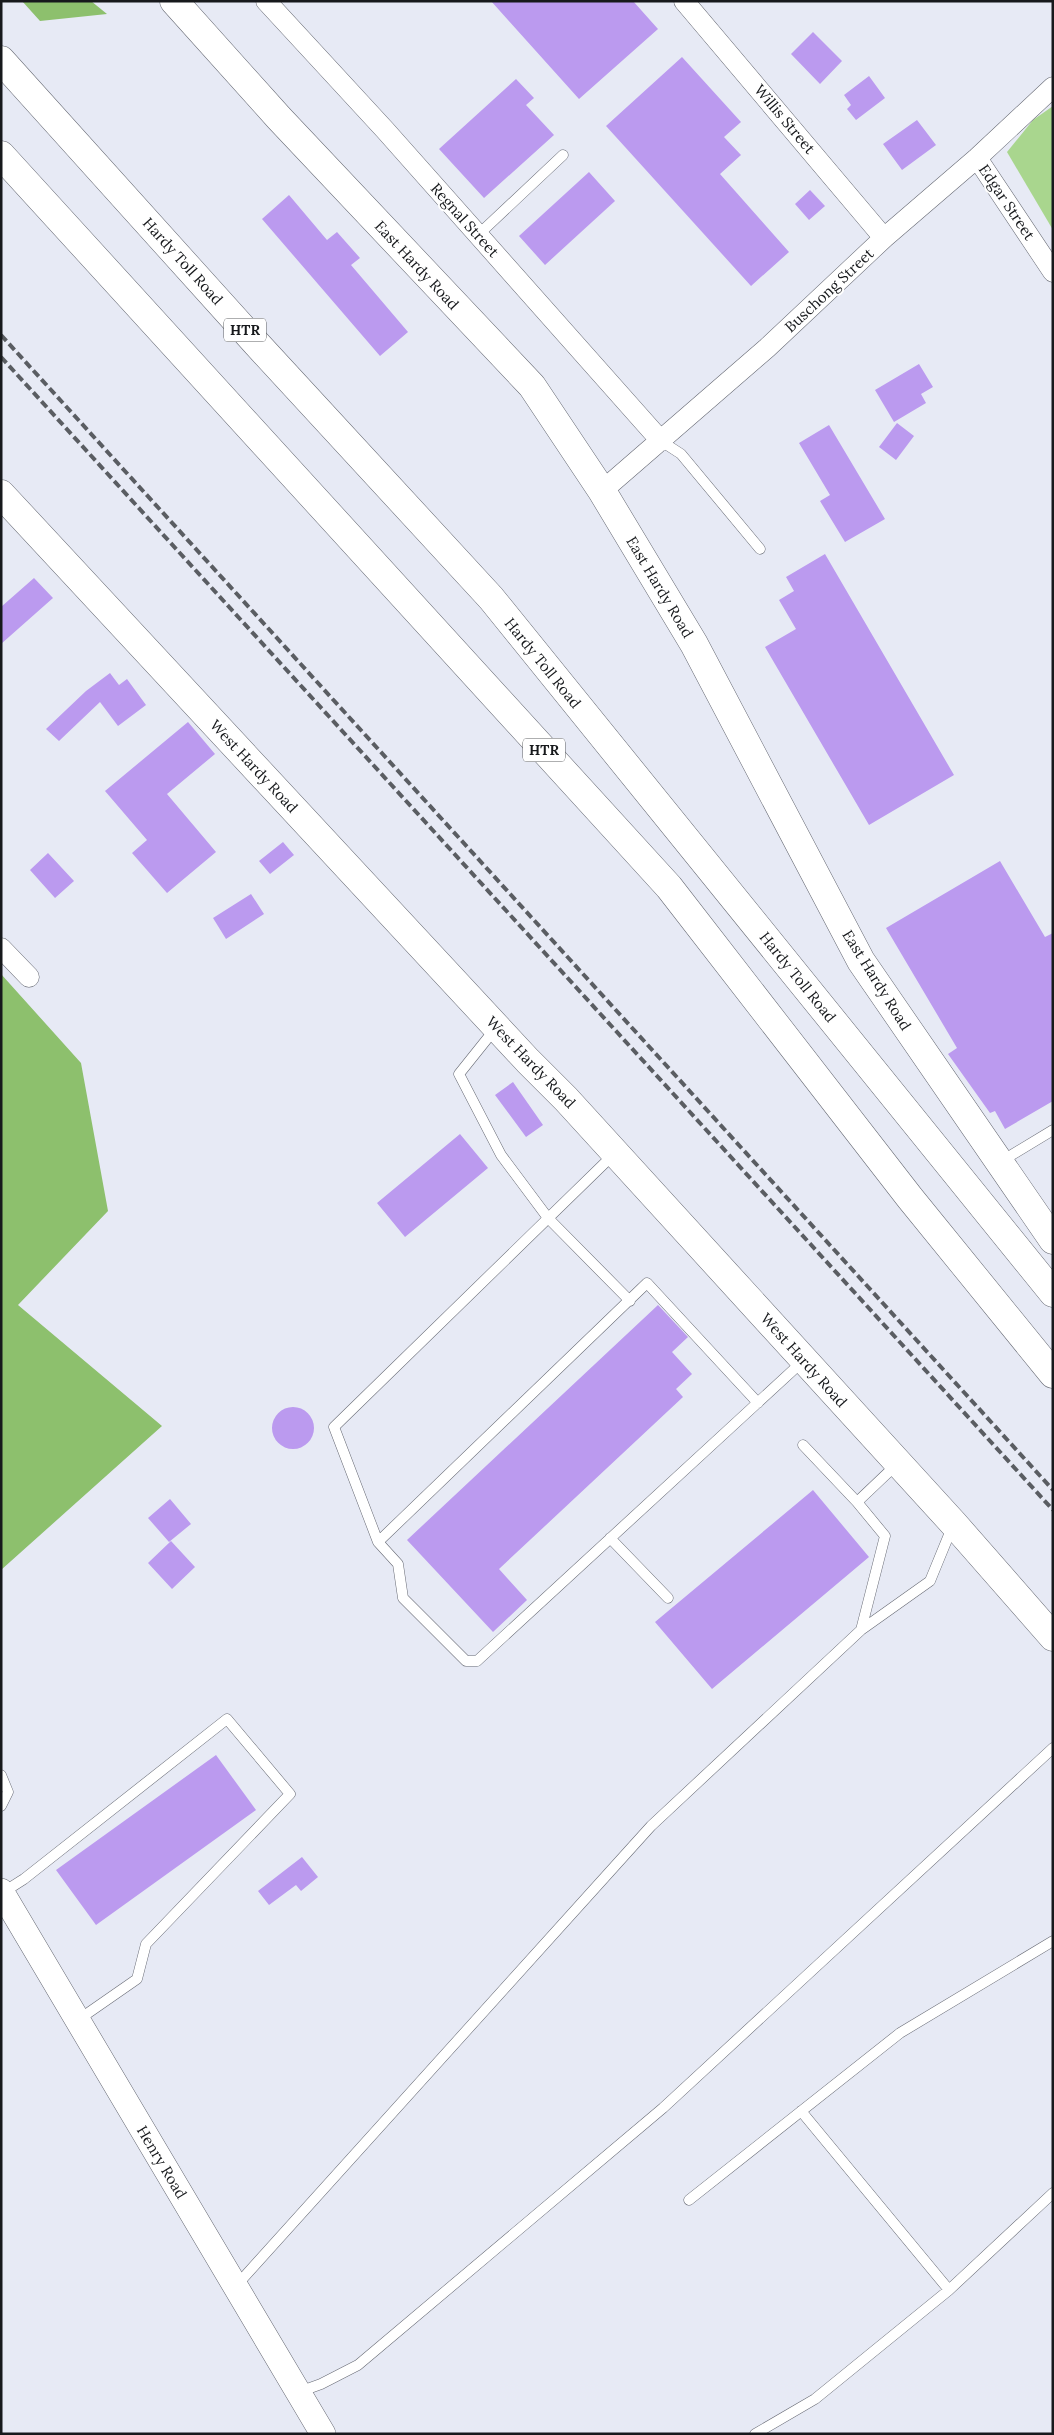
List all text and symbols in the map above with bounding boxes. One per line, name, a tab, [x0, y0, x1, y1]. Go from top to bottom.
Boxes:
street label: Willis Street	[751, 80, 820, 158]
street label: Edgar Street	[975, 160, 1039, 244]
street label: Regnal Street	[427, 179, 503, 261]
street label: Hardy Toll Road	[139, 213, 227, 309]
street label: East Hardy Road	[371, 216, 463, 314]
street label: Buschong Street	[781, 244, 878, 336]
road number: HTR	[224, 318, 266, 342]
street label: East Hardy Road	[622, 533, 698, 641]
street label: Hardy Toll Road	[501, 614, 585, 712]
street label: West Hardy Road	[206, 715, 302, 817]
road number: HTR	[523, 738, 565, 762]
street label: East Hardy Road	[838, 926, 916, 1034]
street label: Hardy Toll Road	[756, 928, 840, 1026]
street label: West Hardy Road	[482, 1012, 580, 1112]
street label: West Hardy Road	[757, 1309, 851, 1411]
street label: Henry Road	[133, 2122, 191, 2202]

